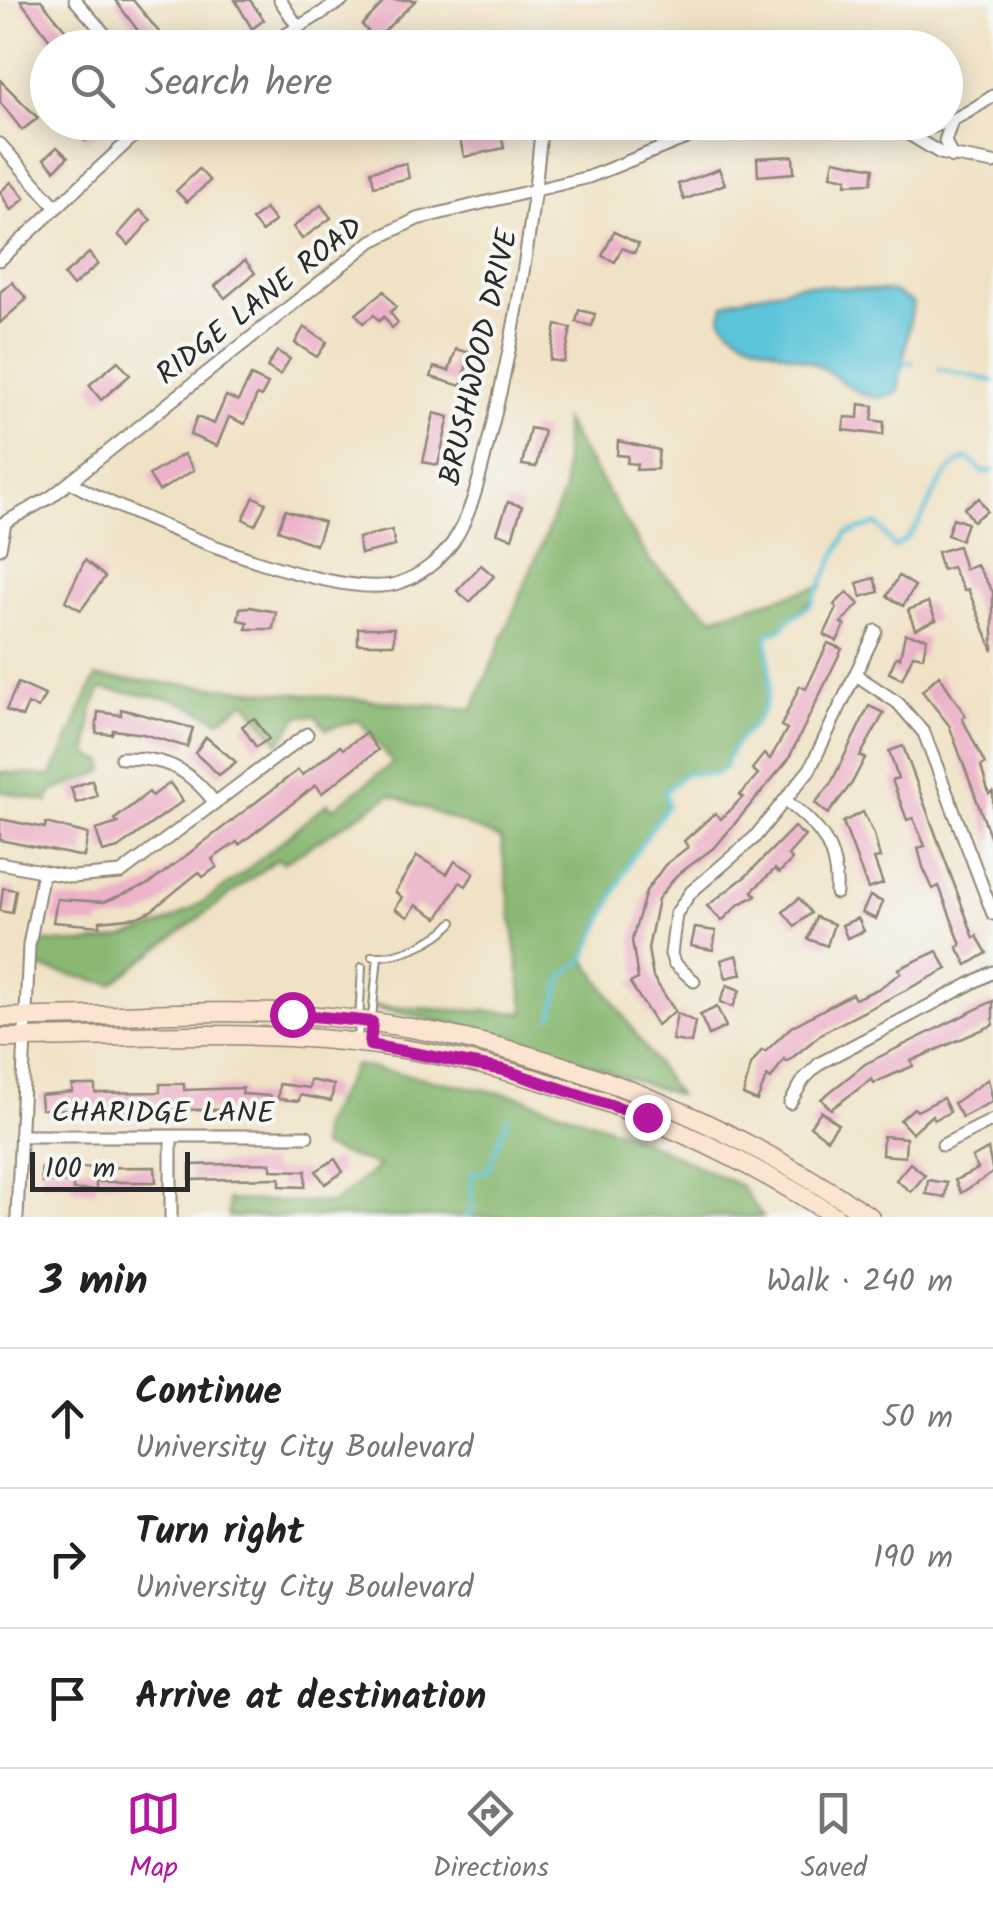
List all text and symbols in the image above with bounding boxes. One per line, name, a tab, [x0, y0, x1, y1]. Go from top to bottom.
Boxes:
search box	[30, 30, 963, 140]
text: Search here	[145, 55, 332, 115]
icon: search	[65, 58, 120, 113]
street label: RIDGE LANE ROAD	[146, 205, 374, 398]
street label: BRUSHWOOD DRIVE	[427, 223, 533, 490]
route start	[270, 992, 316, 1038]
street label: CHARIDGE LANE	[52, 1090, 276, 1138]
route end	[625, 1095, 671, 1141]
scale bar	[30, 1147, 190, 1192]
text: 100 m	[45, 1147, 115, 1192]
text: 3 min	[40, 1249, 148, 1316]
text: Walk · 240 m	[766, 1257, 953, 1308]
text: Continue	[135, 1363, 282, 1423]
icon: ahead	[40, 1391, 95, 1446]
text: 50 m	[882, 1393, 953, 1444]
text: University City Boulevard	[135, 1423, 473, 1474]
text: Turn right	[135, 1503, 304, 1563]
icon: right	[40, 1531, 95, 1586]
text: 190 m	[873, 1533, 953, 1584]
text: University City Boulevard	[135, 1563, 473, 1614]
text: Arrive at destination	[135, 1668, 486, 1728]
icon: arrive	[40, 1671, 95, 1726]
tab: Map	[126, 1786, 181, 1891]
tab: Directions	[433, 1786, 549, 1891]
tab: Saved	[801, 1786, 867, 1891]

